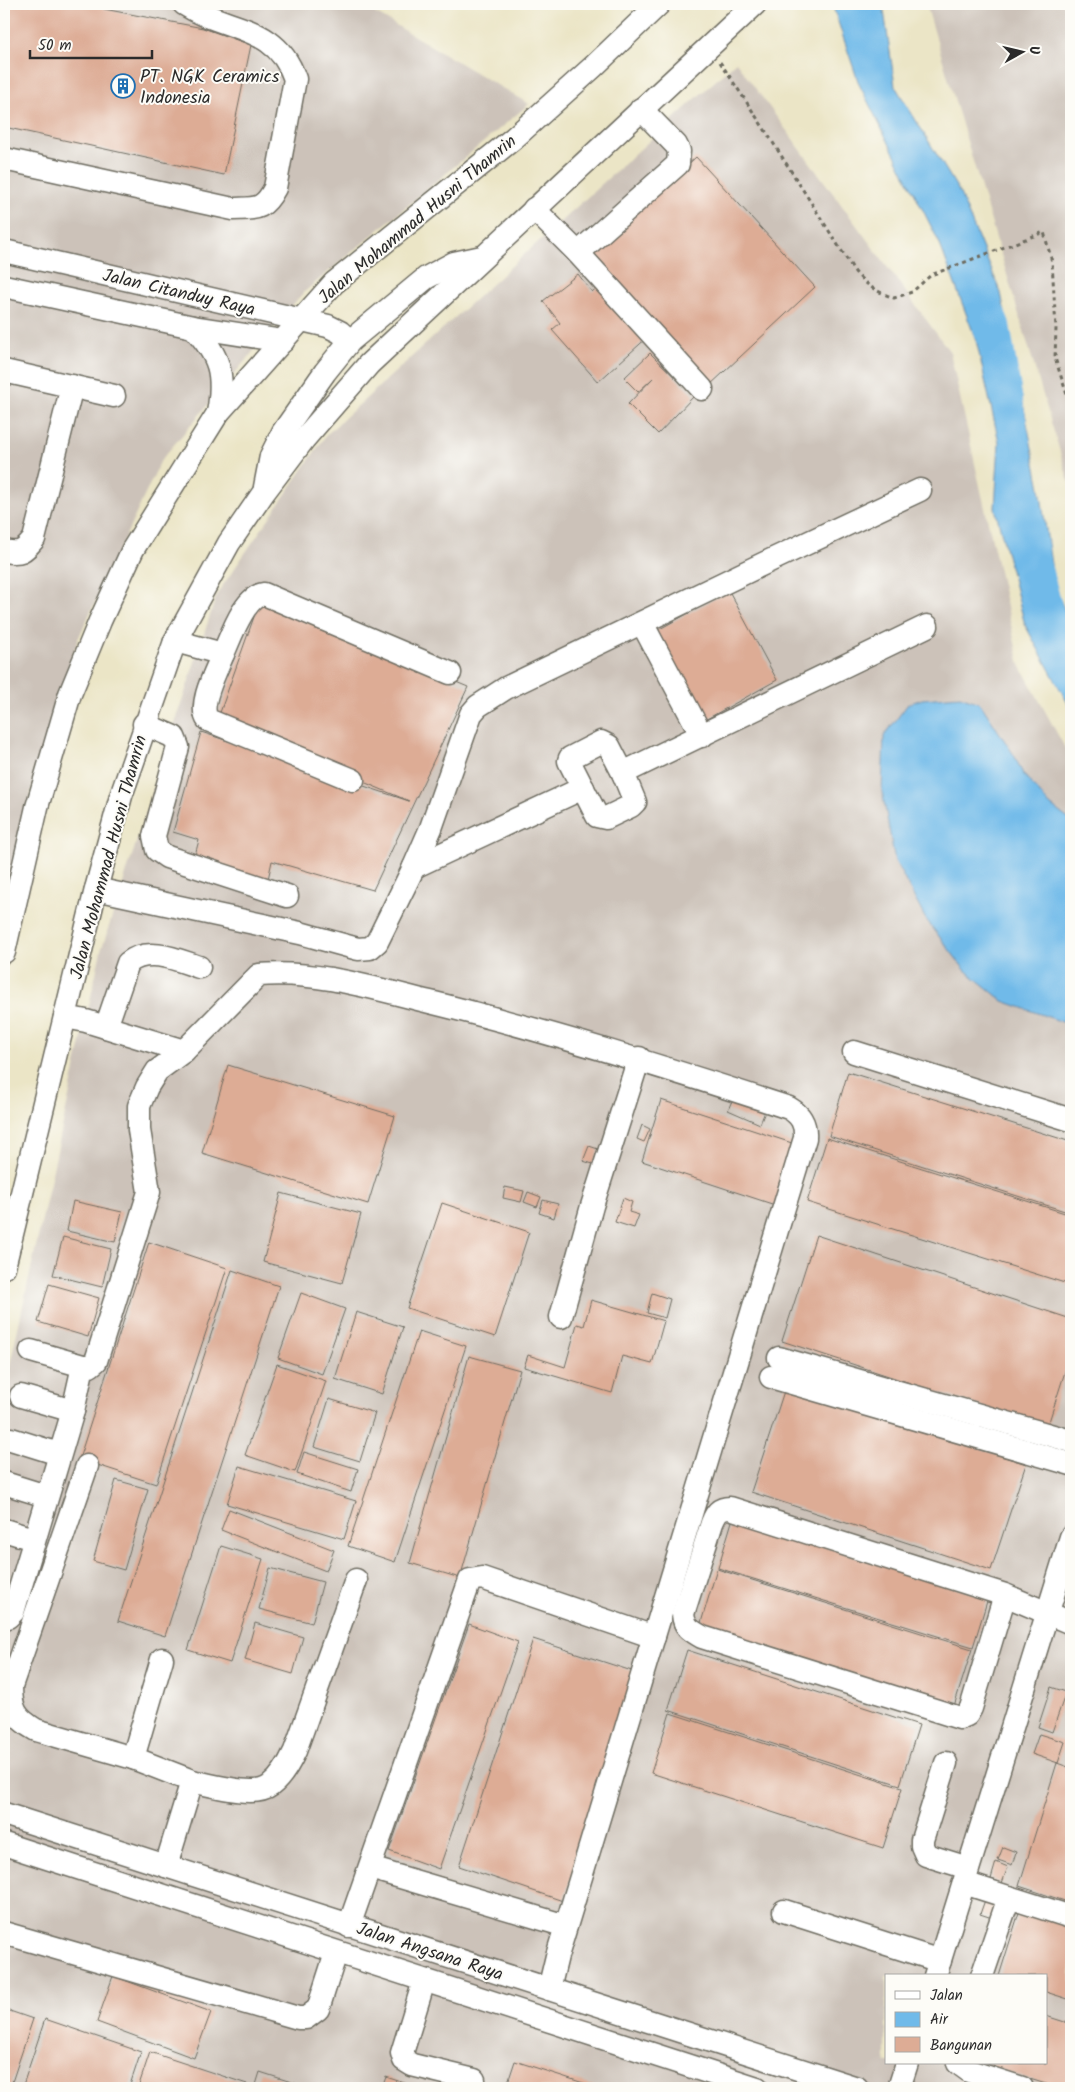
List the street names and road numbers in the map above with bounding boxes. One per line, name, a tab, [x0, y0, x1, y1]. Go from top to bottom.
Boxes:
street label: Jalan Mohammad Husni Thamrin	[312, 128, 524, 312]
street label: Jalan Citanduy Raya	[100, 262, 258, 325]
street label: Jalan Mohammad Husni Thamrin	[63, 732, 156, 983]
street label: Jalan Angsana Raya	[352, 1915, 507, 1990]

